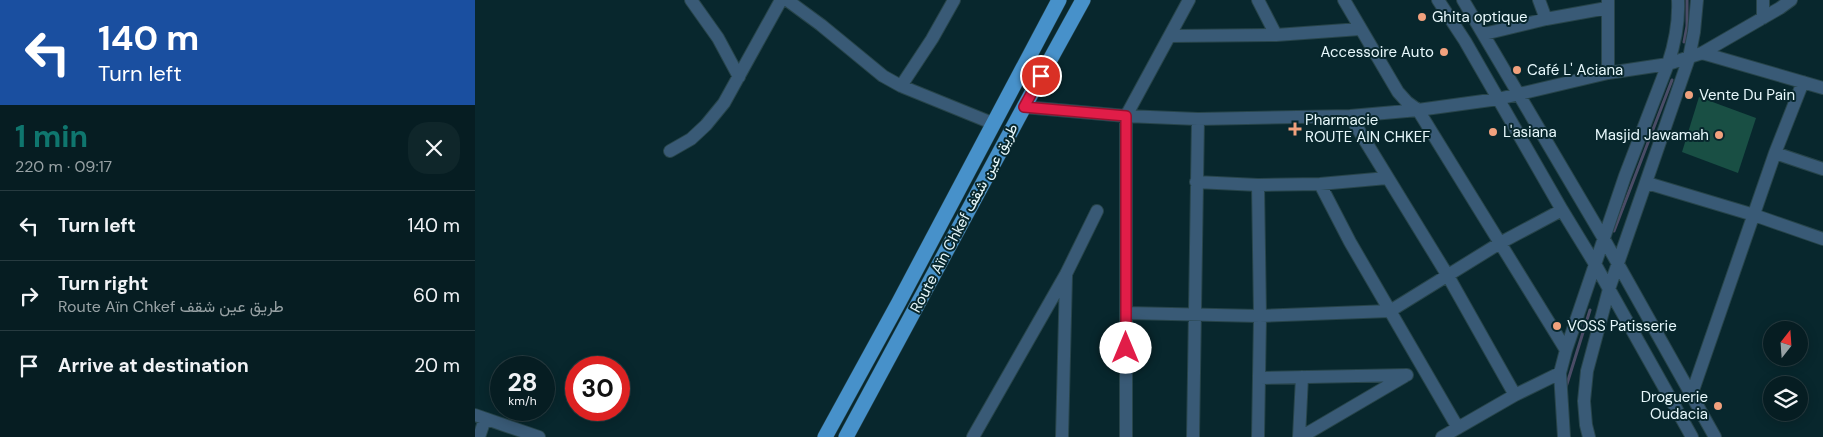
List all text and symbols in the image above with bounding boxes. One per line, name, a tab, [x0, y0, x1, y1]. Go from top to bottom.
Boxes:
place label: Ghita optique	[1432, 7, 1528, 27]
marker: Ghita optique	[1416, 11, 1428, 23]
text: 140 m	[98, 15, 199, 61]
icon: left	[15, 20, 80, 85]
place label: Accessoire Auto	[1320, 42, 1434, 62]
marker: Accessoire Auto	[1438, 46, 1450, 58]
pin	[1020, 55, 1062, 97]
text: Turn left	[98, 59, 182, 88]
place label: Café L' Aciana	[1527, 60, 1623, 80]
icon: arrive	[1027, 62, 1055, 90]
marker: Café L' Aciana	[1511, 64, 1523, 76]
place label: Vente Du Pain	[1699, 85, 1795, 105]
marker: Vente Du Pain	[1683, 89, 1695, 101]
place label: Pharmacie ROUTE AIN CHKEF	[1305, 110, 1430, 147]
text: 1 min	[15, 117, 88, 156]
street label: Route Aïn Chkef طريق عين شقف	[905, 120, 1023, 316]
button: close	[408, 122, 460, 174]
place label: L'asiana	[1503, 122, 1557, 142]
marker: Pharmacie ROUTE AIN CHKEF	[1289, 123, 1301, 135]
place label: Masjid Jawamah	[1595, 125, 1709, 145]
marker: L'asiana	[1487, 126, 1499, 138]
marker: Masjid Jawamah	[1713, 129, 1725, 141]
text: 220 m · 09:17	[15, 156, 112, 177]
icon: left	[15, 212, 43, 240]
text: Turn left	[58, 213, 136, 238]
text: 140 m	[408, 213, 460, 238]
text: Turn right	[58, 271, 148, 296]
icon: right	[15, 282, 43, 310]
text: 60 m	[413, 283, 460, 308]
text: Route Aïn Chkef طريق عين شقف	[58, 296, 284, 317]
place label: VOSS Patisserie	[1567, 316, 1677, 336]
marker: VOSS Patisserie	[1551, 320, 1563, 332]
position arrow	[1099, 321, 1151, 373]
north arrow	[1763, 321, 1807, 366]
map controls	[1763, 321, 1808, 421]
icon: arrive	[15, 352, 43, 380]
text: Arrive at destination	[58, 353, 249, 378]
text: 20 m	[414, 353, 460, 378]
speed limit sign: 30	[565, 356, 630, 421]
text: 28	[507, 366, 538, 399]
button: layers	[1763, 376, 1808, 421]
place label: Droguerie Oudacia	[1641, 387, 1708, 424]
text: km/h	[508, 393, 537, 409]
marker: Droguerie Oudacia	[1712, 400, 1724, 412]

